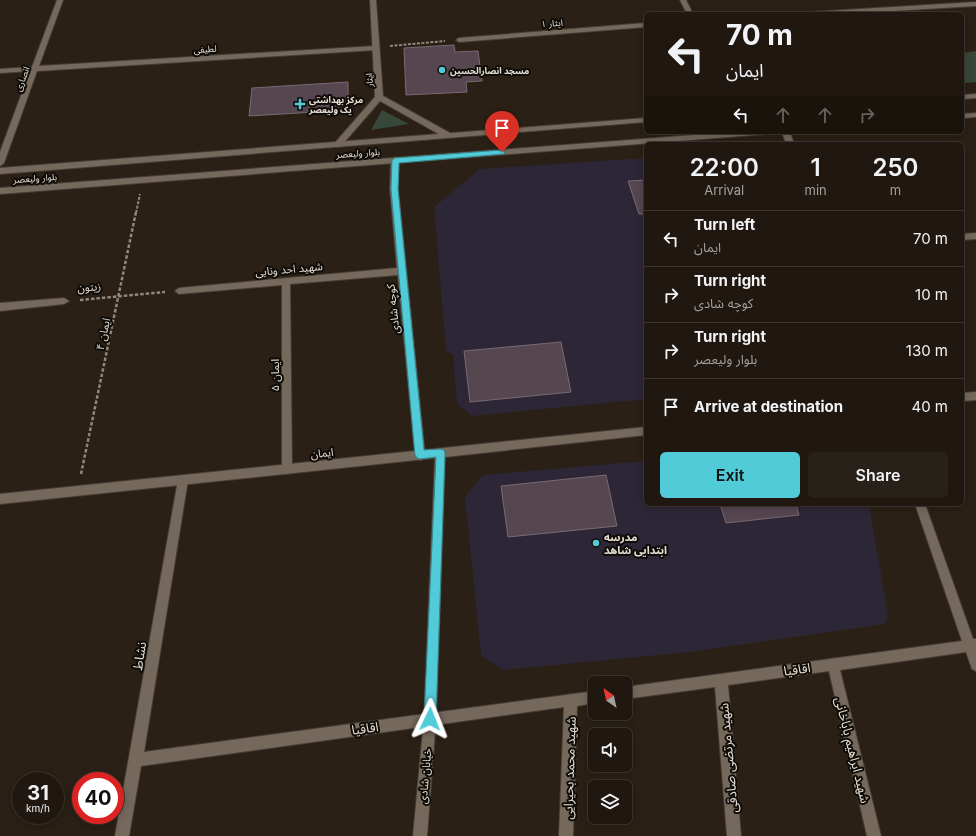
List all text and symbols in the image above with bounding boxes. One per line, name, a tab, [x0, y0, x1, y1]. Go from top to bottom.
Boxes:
street label: ایثار ۱	[541, 17, 563, 30]
text: 70 m	[726, 18, 793, 52]
icon: left	[660, 28, 712, 80]
street label: لطیفی	[193, 43, 217, 55]
text: ایمان	[726, 60, 764, 81]
street label: انصاری	[12, 65, 33, 93]
marker: مسجد انصارالحسین	[437, 65, 447, 75]
place label: مسجد انصارالحسین	[450, 65, 529, 77]
street label: ایثار	[363, 73, 376, 88]
place label: مرکز بهداشتی یک ولیعصر	[308, 94, 363, 116]
marker: مرکز بهداشتی یک ولیعصر	[294, 98, 306, 110]
icon: left	[730, 104, 752, 126]
icon: ahead	[772, 104, 794, 126]
icon: ahead	[814, 104, 836, 126]
icon: right	[856, 104, 878, 126]
pin	[485, 111, 519, 152]
icon: arrive	[491, 117, 513, 139]
street label: بلوار ولیعصر	[335, 146, 380, 161]
text: 22:00	[690, 153, 759, 182]
text: 1	[811, 153, 821, 182]
text: 250	[872, 153, 918, 182]
street label: بلوار ولیعصر	[12, 171, 57, 186]
text: Arrival	[704, 182, 744, 198]
text: min	[805, 182, 827, 198]
text: m	[890, 182, 901, 198]
text: Turn left	[694, 215, 755, 234]
icon: left	[660, 228, 682, 250]
text: 70 m	[913, 229, 948, 248]
text: ایمان	[694, 239, 721, 255]
street label: شهید احد ونایی	[255, 259, 324, 279]
text: Turn right	[694, 271, 766, 290]
street label: زیتون	[77, 279, 101, 295]
street label: کوچه شادی	[383, 283, 404, 335]
icon: right	[660, 284, 682, 306]
text: 10 m	[915, 285, 948, 304]
text: کوچه شادی	[694, 295, 753, 311]
street label: ایمان ۴	[93, 317, 113, 351]
text: Turn right	[694, 327, 766, 346]
icon: right	[660, 340, 682, 362]
text: 130 m	[906, 341, 948, 360]
text: بلوار ولیعصر	[694, 351, 757, 367]
street label: ایمان ۵	[268, 359, 282, 391]
icon: arrive	[660, 396, 682, 418]
text: Arrive at destination	[694, 397, 843, 416]
text: 40 m	[911, 397, 948, 416]
street label: ایمان	[310, 445, 334, 461]
button: Exit	[660, 452, 800, 498]
button: Share	[808, 452, 948, 498]
place label: مدرسه ابتدایی شاهد	[604, 530, 667, 557]
marker: مدرسه ابتدایی شاهد	[591, 538, 601, 548]
street label: نشاط	[129, 641, 149, 671]
street label: اقاقیا	[782, 659, 812, 679]
north arrow	[588, 676, 632, 720]
map controls	[588, 676, 632, 824]
street label: شهید ابراهیم باباخانی	[829, 695, 874, 806]
position arrow	[409, 698, 451, 740]
street label: شهید مرتضی صادقی	[715, 702, 742, 814]
street label: شهید محمد بحیرایی	[559, 716, 580, 820]
street label: اقاقیا	[350, 718, 380, 738]
button: sound	[588, 728, 632, 772]
street label: خیابان شادی	[416, 747, 435, 805]
speed limit sign: 40	[72, 772, 124, 824]
button: layers	[588, 780, 632, 824]
text: 31	[27, 781, 49, 805]
text: km/h	[26, 802, 50, 814]

